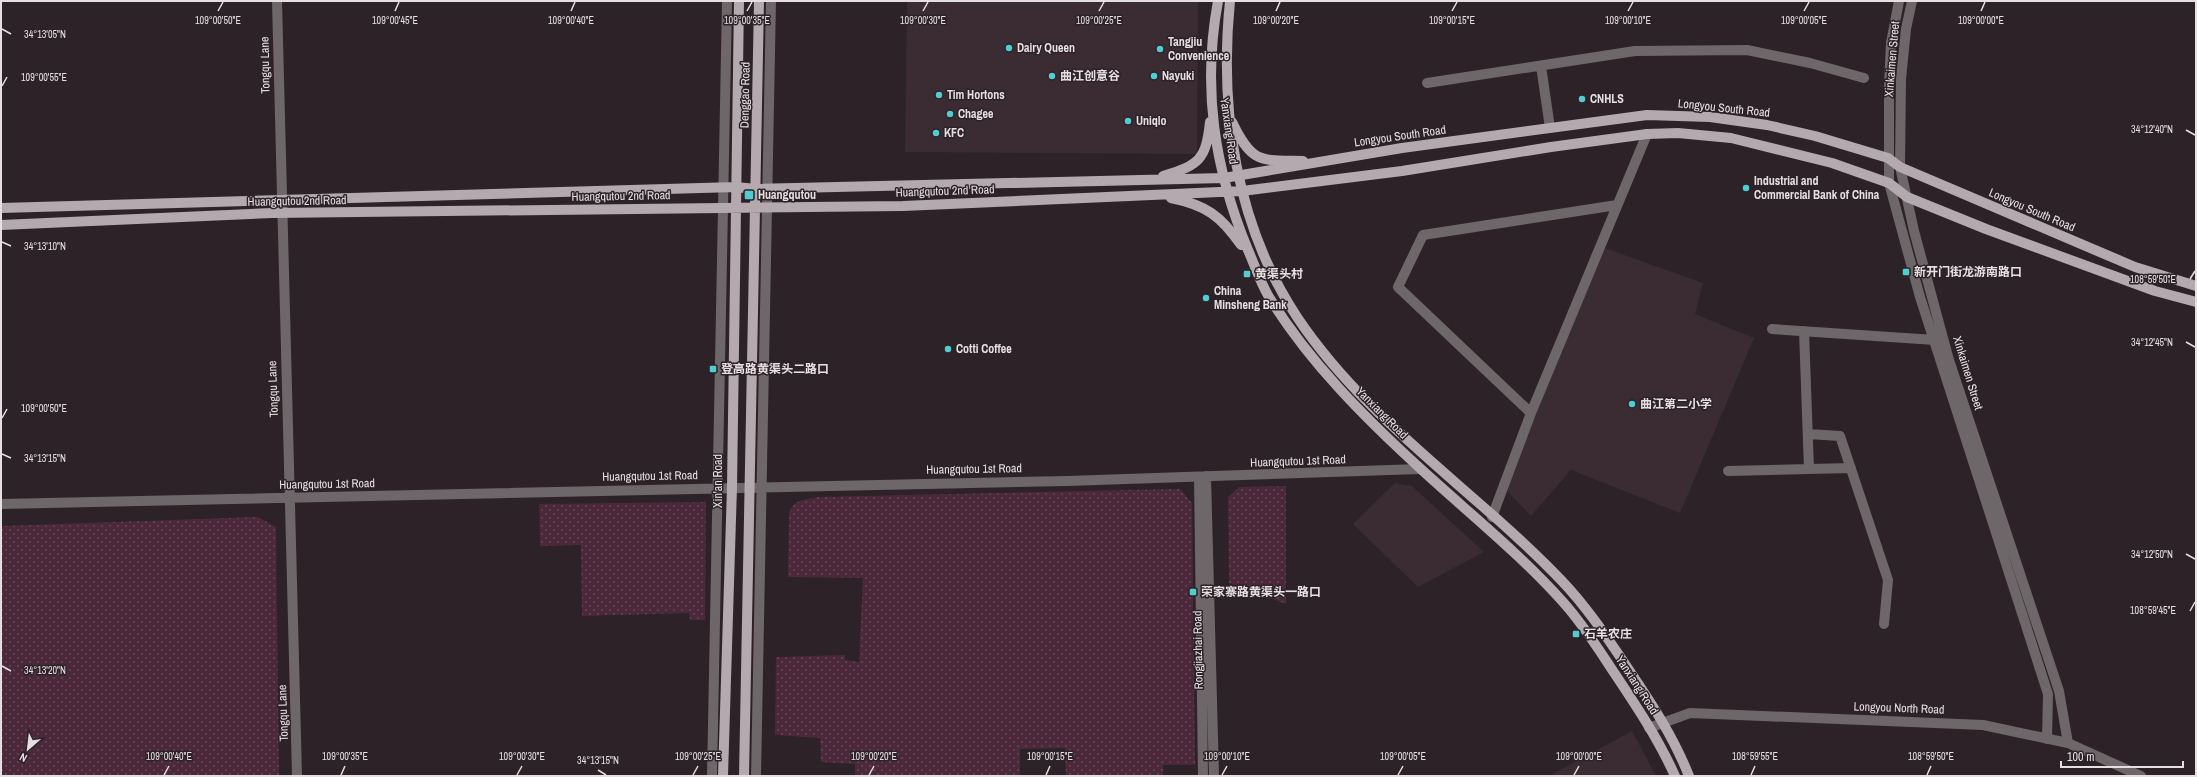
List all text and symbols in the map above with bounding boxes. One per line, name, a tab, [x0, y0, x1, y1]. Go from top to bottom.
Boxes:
text: 109°00'50"E	[195, 14, 241, 27]
text: 109°00'45"E	[372, 14, 418, 27]
text: 109°00'40"E	[548, 14, 594, 27]
text: 109°00'35"E	[724, 14, 770, 27]
text: 109°00'30"E	[900, 14, 946, 27]
text: 109°00'25"E	[1076, 14, 1122, 27]
text: 109°00'20"E	[1253, 14, 1299, 27]
text: 109°00'15"E	[1429, 14, 1475, 27]
text: 109°00'10"E	[1605, 14, 1651, 27]
text: 109°00'05"E	[1781, 14, 1827, 27]
text: 109°00'00"E	[1958, 14, 2004, 27]
street label: Xinkaimen Street	[1881, 20, 1903, 98]
text: 34°13'05"N	[24, 28, 66, 41]
place label: Tangjiu Convenience	[1168, 34, 1230, 64]
street label: Tongqu Lane	[257, 36, 273, 94]
place label: Dairy Queen	[1017, 40, 1075, 56]
marker: Dairy Queen	[1004, 43, 1014, 53]
marker: Tangjiu Convenience	[1155, 44, 1165, 54]
street label: Denggao Road	[736, 62, 754, 128]
place label: 曲江创意谷	[1060, 68, 1120, 84]
place label: Nayuki	[1162, 68, 1195, 84]
text: 109°00'55"E	[21, 71, 67, 84]
marker: 曲江创意谷	[1047, 71, 1057, 81]
marker: Nayuki	[1149, 71, 1159, 81]
place label: Tim Hortons	[947, 87, 1005, 103]
marker: Tim Hortons	[934, 90, 944, 100]
place label: CNHLS	[1590, 91, 1624, 107]
marker: CNHLS	[1577, 94, 1587, 104]
street label: Longyou South Road	[1677, 95, 1771, 121]
street label: Yanxiang Road	[1216, 97, 1242, 165]
place label: Chagee	[958, 106, 994, 122]
marker: Chagee	[945, 109, 955, 119]
place label: Uniqlo	[1136, 113, 1167, 129]
marker: Uniqlo	[1123, 116, 1133, 126]
street label: Longyou South Road	[1353, 122, 1447, 150]
text: 34°12'40"N	[2131, 123, 2173, 136]
place label: KFC	[944, 125, 964, 141]
marker: KFC	[931, 128, 941, 138]
place label: Industrial and Commercial Bank of China	[1754, 173, 1880, 203]
street label: Huangqutou 2nd Road	[895, 181, 995, 201]
marker: Industrial and Commercial Bank of China	[1741, 183, 1751, 193]
street label: Longyou South Road	[1986, 185, 2078, 235]
street label: Huangqutou 2nd Road	[571, 187, 671, 205]
place label: Huangqutou	[758, 187, 816, 203]
marker: Huangqutou	[743, 189, 755, 201]
street label: Huangqutou 2nd Road	[247, 192, 347, 210]
text: 34°13'10"N	[24, 240, 66, 253]
place label: 新开门街龙游南路口	[1914, 264, 2022, 280]
place label: 黄渠头村	[1255, 266, 1303, 282]
marker: 新开门街龙游南路口	[1901, 267, 1911, 277]
marker: 黄渠头村	[1242, 269, 1252, 279]
text: 108°59'50"E	[2130, 273, 2176, 286]
place label: China Minsheng Bank	[1214, 283, 1287, 313]
marker: China Minsheng Bank	[1201, 293, 1211, 303]
street label: Xinkaimen Street	[1949, 334, 1987, 412]
text: 34°12'45"N	[2131, 336, 2173, 349]
place label: Cotti Coffee	[956, 341, 1012, 357]
marker: Cotti Coffee	[943, 344, 953, 354]
street label: Tongqu Lane	[264, 360, 282, 418]
place label: 登高路黄渠头二路口	[721, 361, 829, 377]
marker: 登高路黄渠头二路口	[708, 364, 718, 374]
street label: Yanxiang Road	[1353, 384, 1411, 442]
place label: 曲江第二小学	[1640, 396, 1712, 412]
marker: 曲江第二小学	[1627, 399, 1637, 409]
text: 109°00'50"E	[21, 402, 67, 415]
street label: Huangqutou 1st Road	[1250, 451, 1346, 471]
text: 34°13'15"N	[24, 452, 66, 465]
street label: Xin'an Road	[710, 454, 726, 508]
street label: Huangqutou 1st Road	[926, 460, 1022, 478]
street label: Huangqutou 1st Road	[602, 467, 698, 485]
street label: Huangqutou 1st Road	[279, 475, 375, 493]
text: 34°12'50"N	[2131, 548, 2173, 561]
place label: 荣家寨路黄渠头一路口	[1201, 584, 1321, 600]
marker: 荣家寨路黄渠头一路口	[1188, 587, 1198, 597]
text: 108°59'45"E	[2130, 604, 2176, 617]
street label: Rongjiazhai Road	[1189, 610, 1207, 690]
place label: 石羊农庄	[1584, 626, 1632, 642]
marker: 石羊农庄	[1571, 629, 1581, 639]
street label: Yanxiang Road	[1612, 652, 1662, 718]
text: 34°13'20"N	[24, 664, 66, 677]
street label: Tongqu Lane	[274, 684, 292, 742]
street label: Longyou North Road	[1853, 698, 1945, 718]
north arrow	[8, 729, 48, 769]
scale bar	[2061, 743, 2183, 769]
text: 100 m	[2067, 749, 2094, 765]
text: N	[17, 750, 29, 766]
text: 109°00'40"E	[146, 750, 192, 763]
text: 109°00'35"E	[322, 750, 368, 763]
text: 109°00'30"E	[499, 750, 545, 763]
text: 109°00'25"E	[675, 750, 721, 763]
text: 109°00'20"E	[851, 750, 897, 763]
text: 109°00'15"E	[1027, 750, 1073, 763]
text: 109°00'10"E	[1204, 750, 1250, 763]
text: 109°00'05"E	[1380, 750, 1426, 763]
text: 109°00'00"E	[1556, 750, 1602, 763]
text: 108°59'55"E	[1732, 750, 1778, 763]
text: 108°59'50"E	[1908, 750, 1954, 763]
text: 34°13'15"N	[577, 754, 619, 767]

